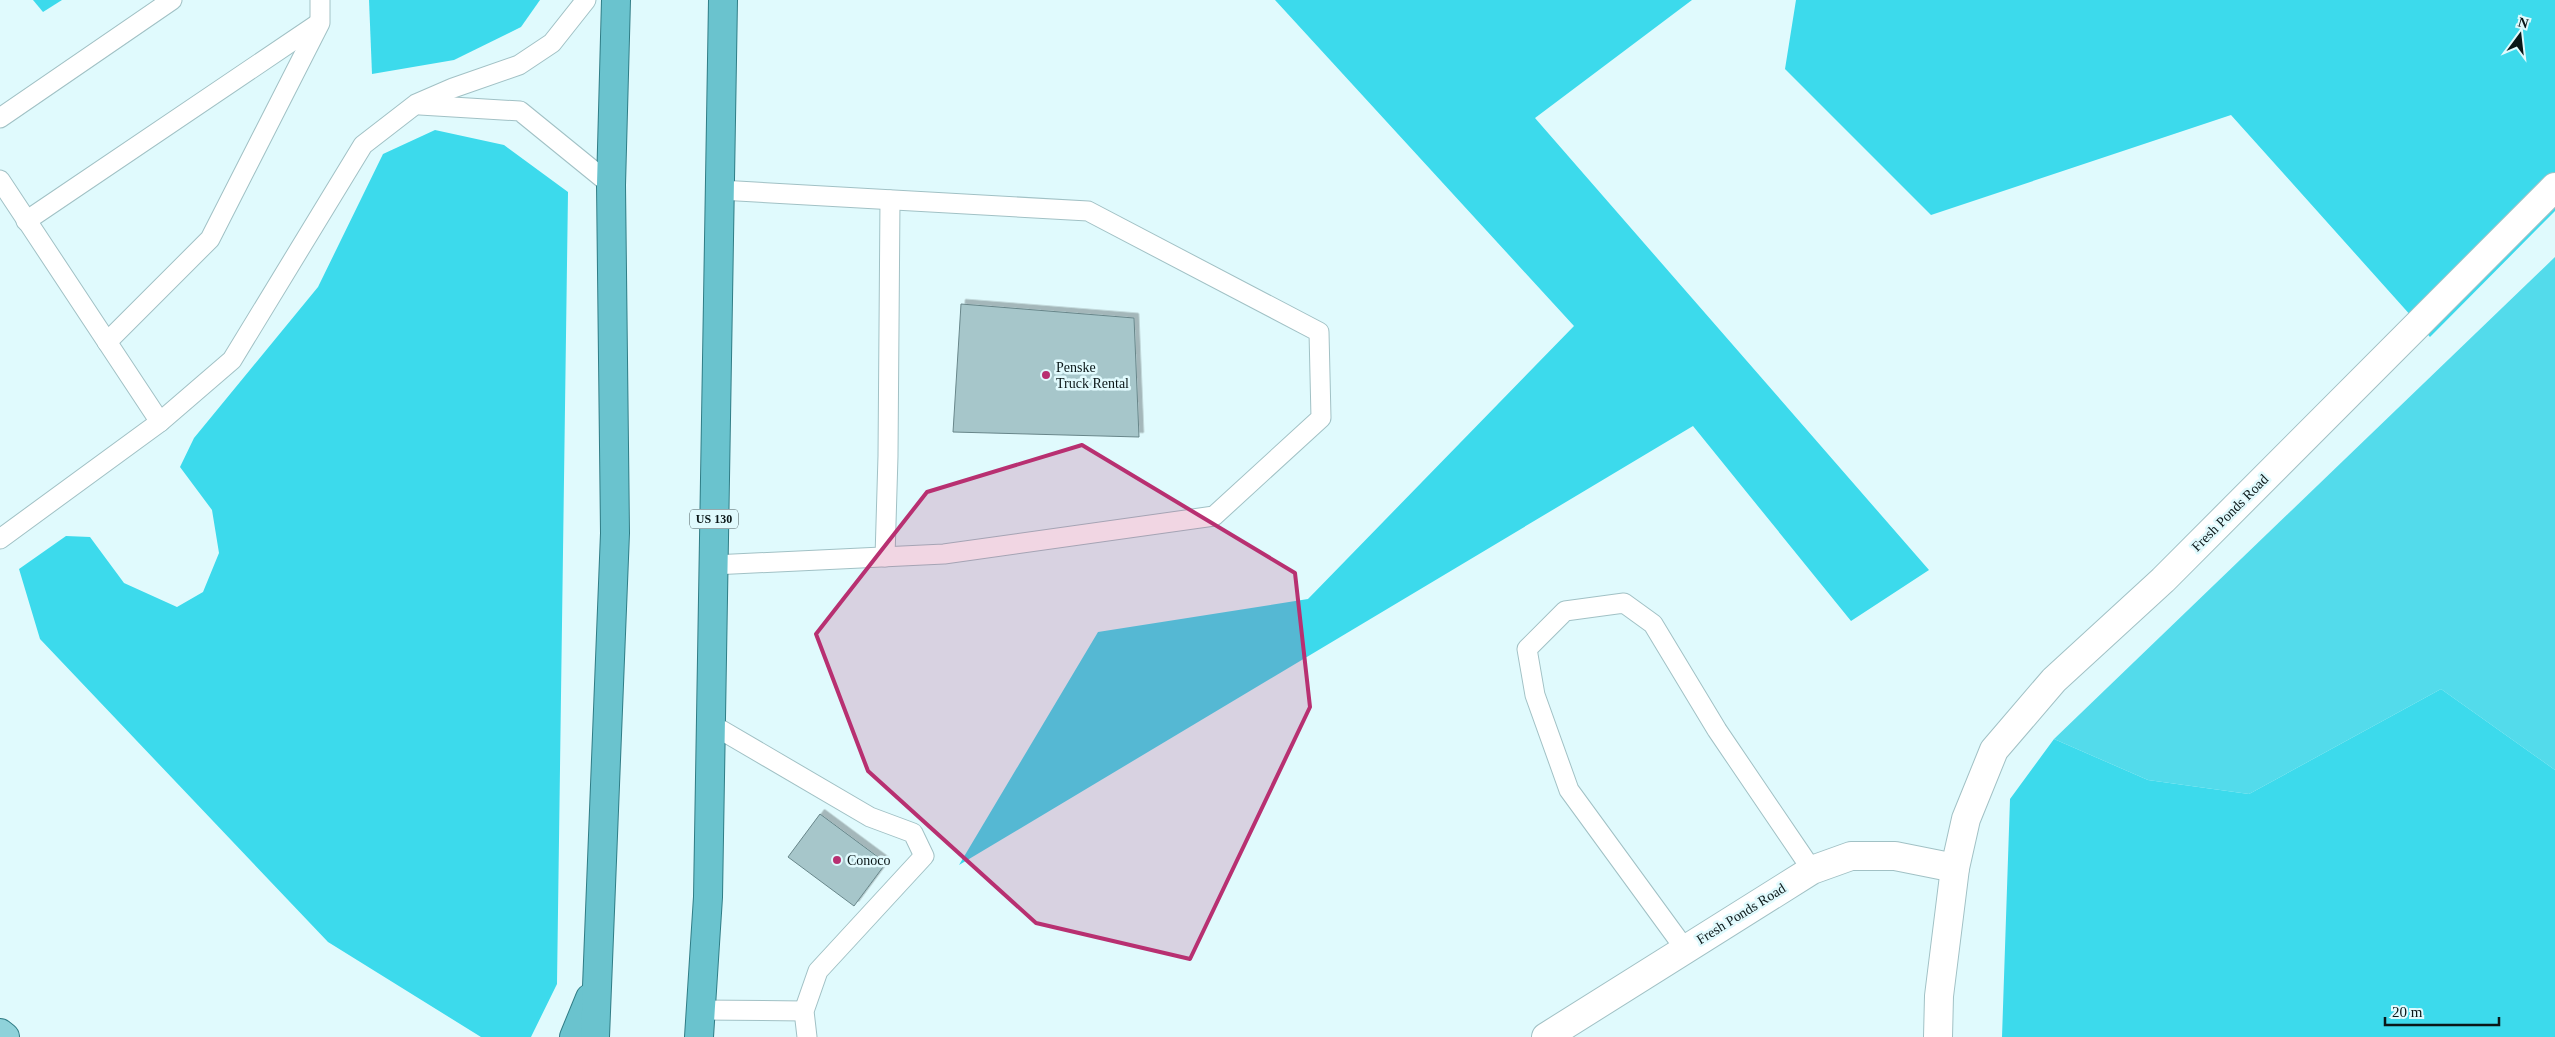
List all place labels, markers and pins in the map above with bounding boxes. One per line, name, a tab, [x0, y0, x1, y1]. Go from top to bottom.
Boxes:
place label: Penske Truck Rental	[1056, 360, 1129, 391]
marker: Penske Truck Rental	[1040, 369, 1052, 381]
place label: Conoco	[847, 853, 891, 868]
marker: Conoco	[831, 854, 843, 866]

